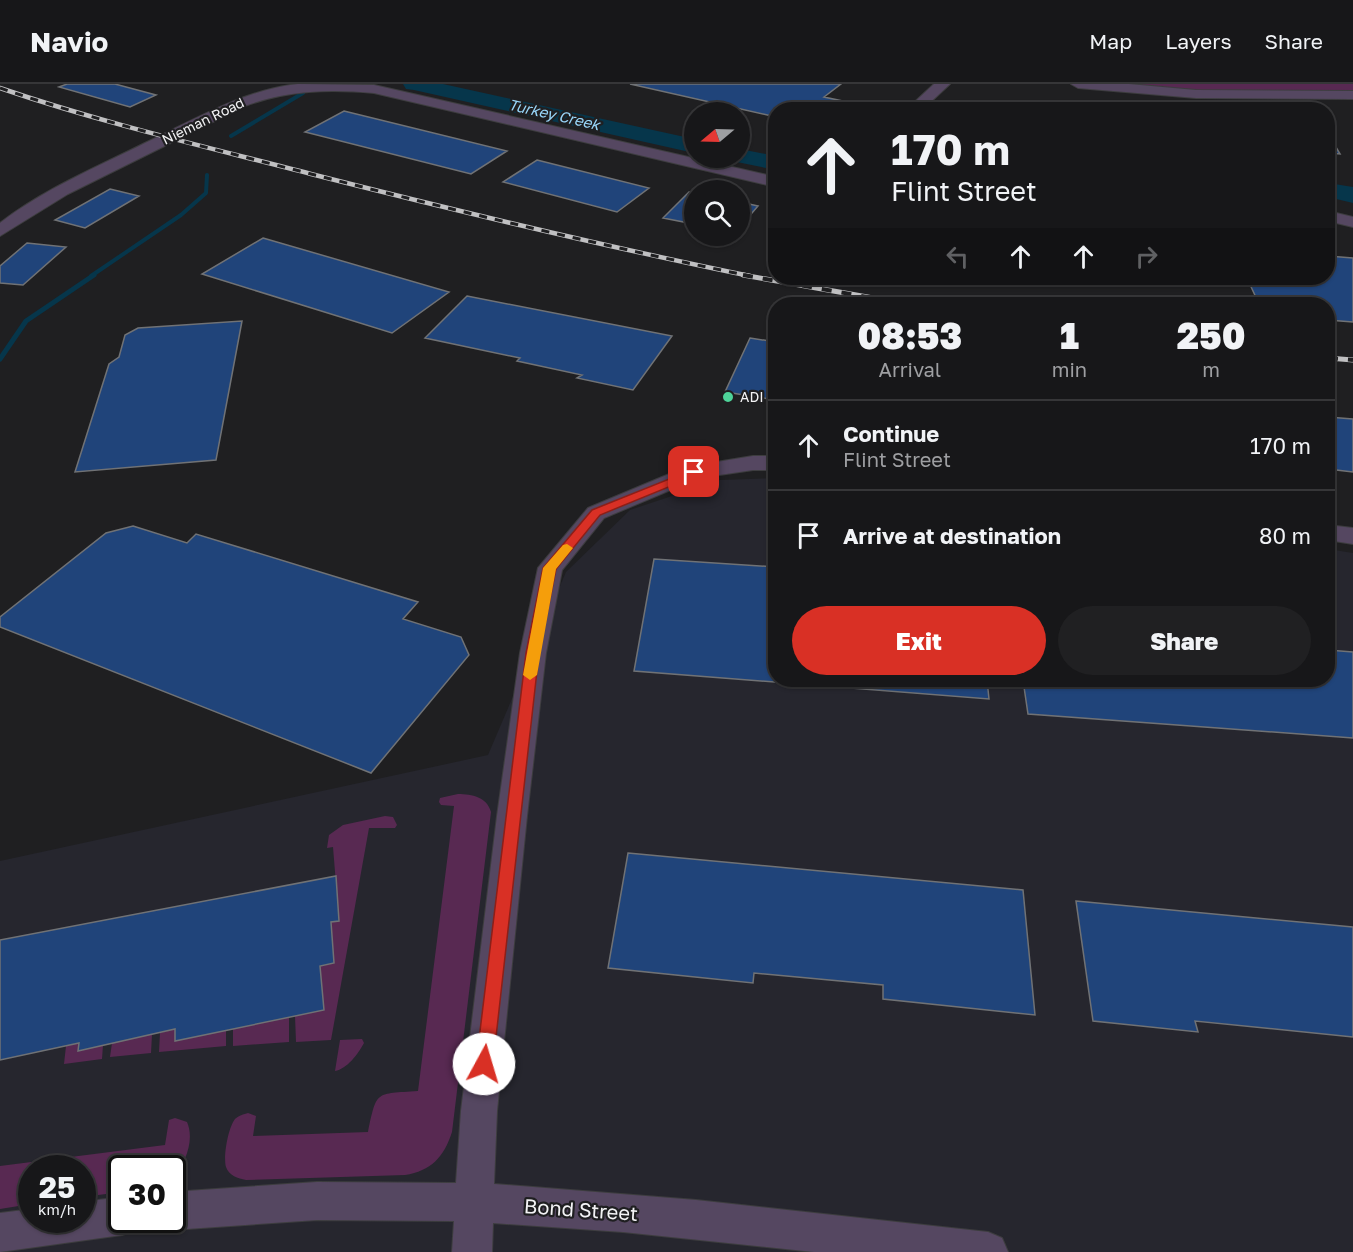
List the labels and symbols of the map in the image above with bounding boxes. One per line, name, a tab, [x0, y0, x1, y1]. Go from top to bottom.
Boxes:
street label: Nieman Road	[159, 93, 247, 148]
water label: Turkey Creek	[506, 95, 603, 135]
north arrow	[684, 102, 750, 168]
place label: ADI	[740, 388, 764, 405]
marker: ADI	[721, 390, 735, 404]
pin	[668, 446, 719, 497]
position arrow	[452, 1032, 516, 1096]
speed limit sign: 30	[108, 1155, 186, 1233]
street label: Bond Street	[523, 1193, 639, 1225]

